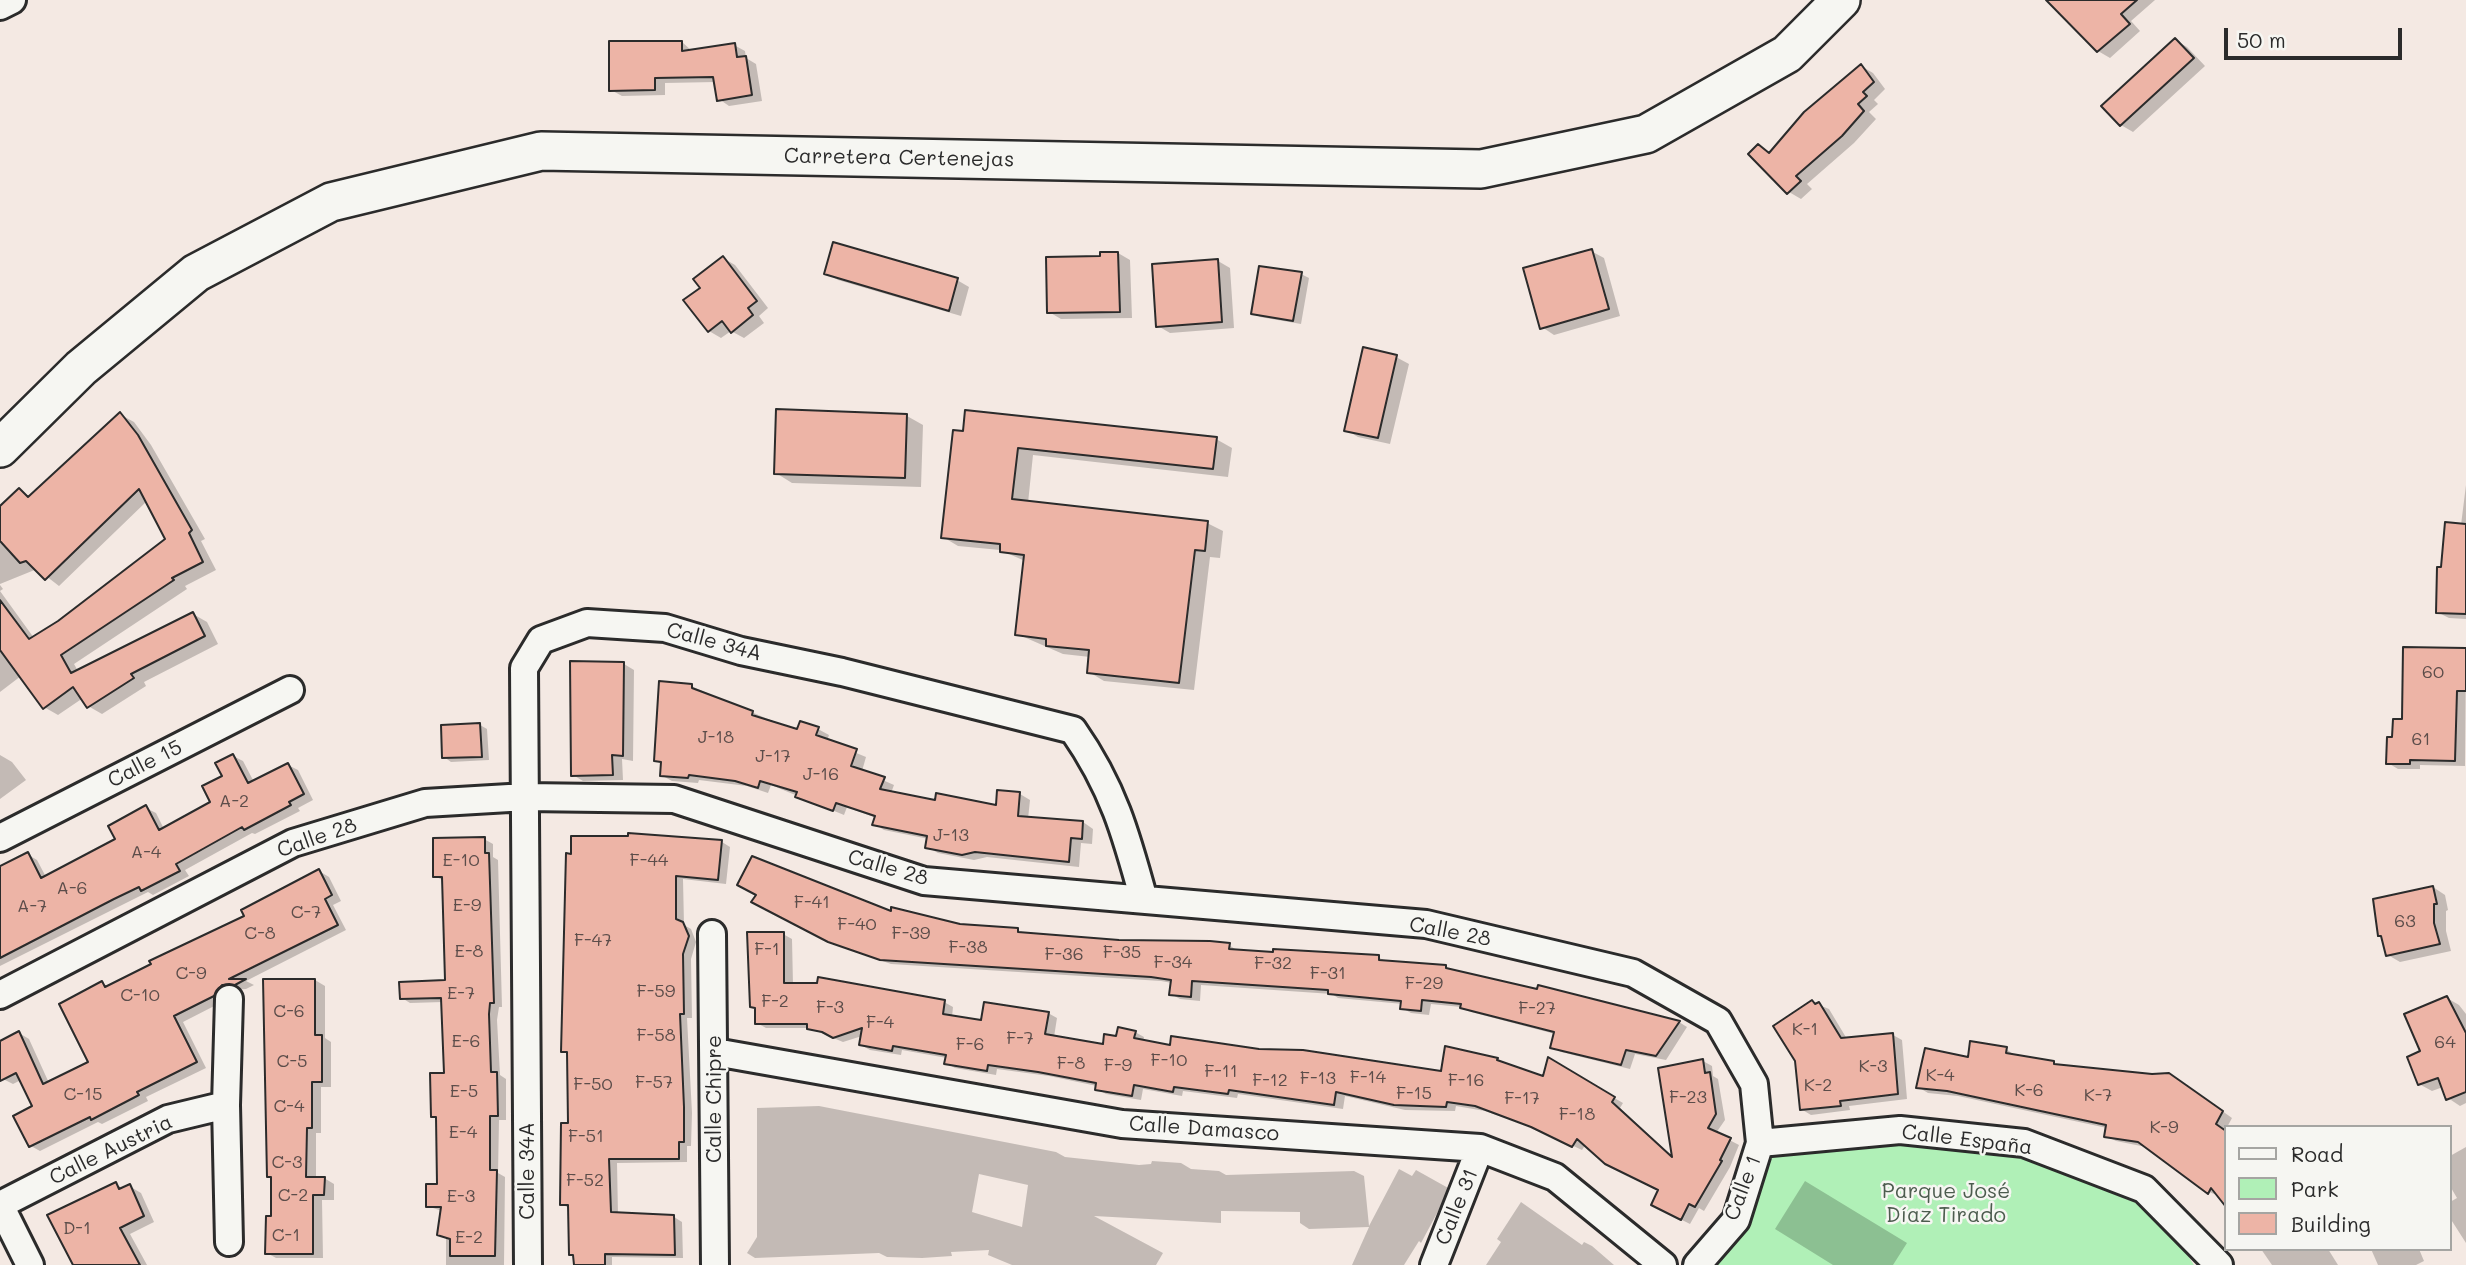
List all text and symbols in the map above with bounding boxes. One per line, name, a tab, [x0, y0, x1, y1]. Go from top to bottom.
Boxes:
scale bar	[2228, 14, 2406, 58]
text: 50 m	[2237, 26, 2286, 53]
street label: Carretera Certenejas	[784, 143, 1014, 173]
street label: Calle 34A	[664, 617, 764, 667]
house number: 60	[2422, 661, 2444, 683]
house number: J-18	[698, 726, 734, 748]
house number: 61	[2412, 728, 2430, 750]
street label: Calle 15	[104, 735, 186, 793]
house number: J-17	[755, 745, 791, 767]
house number: J-16	[803, 763, 839, 785]
house number: A-2	[219, 790, 249, 812]
street label: Calle 28	[274, 813, 360, 863]
house number: J-13	[933, 824, 969, 846]
house number: A-4	[131, 841, 161, 863]
street label: Calle 28	[845, 844, 931, 892]
house number: E-10	[442, 849, 480, 871]
house number: F-44	[630, 849, 668, 871]
house number: A-6	[57, 877, 87, 899]
house number: F-41	[794, 891, 830, 913]
house number: E-9	[453, 894, 481, 916]
house number: A-7	[17, 895, 47, 917]
house number: C-7	[291, 901, 321, 923]
house number: 63	[2394, 910, 2416, 932]
street label: Calle 28	[1407, 912, 1493, 952]
house number: F-40	[837, 913, 877, 935]
house number: C-8	[244, 922, 276, 944]
house number: F-39	[892, 922, 930, 944]
house number: F-47	[574, 929, 612, 951]
house number: F-38	[948, 936, 988, 958]
house number: F-1	[754, 938, 780, 960]
house number: E-8	[455, 940, 483, 962]
house number: F-35	[1103, 941, 1141, 963]
house number: F-36	[1044, 943, 1084, 965]
house number: F-34	[1154, 951, 1192, 973]
house number: F-32	[1254, 952, 1292, 974]
house number: C-9	[175, 962, 207, 984]
house number: F-31	[1310, 962, 1346, 984]
house number: F-29	[1405, 972, 1443, 994]
house number: F-59	[637, 980, 675, 1002]
house number: E-7	[447, 982, 475, 1004]
house number: C-10	[120, 984, 160, 1006]
house number: F-2	[761, 990, 789, 1012]
house number: F-3	[816, 996, 844, 1018]
house number: F-27	[1518, 997, 1556, 1019]
house number: C-6	[273, 1000, 305, 1022]
house number: F-4	[866, 1011, 894, 1033]
house number: K-1	[1792, 1018, 1818, 1040]
house number: F-58	[636, 1024, 676, 1046]
house number: F-7	[1006, 1027, 1034, 1049]
house number: E-6	[452, 1030, 480, 1052]
house number: 64	[2434, 1031, 2456, 1053]
house number: F-6	[956, 1033, 984, 1055]
street label: Calle Chipre	[702, 1035, 728, 1163]
house number: F-10	[1151, 1049, 1187, 1071]
house number: C-5	[277, 1050, 307, 1072]
house number: F-8	[1057, 1052, 1085, 1074]
house number: F-9	[1104, 1054, 1132, 1076]
house number: K-3	[1858, 1055, 1888, 1077]
house number: F-11	[1204, 1060, 1238, 1082]
house number: K-4	[1925, 1064, 1955, 1086]
house number: F-14	[1350, 1066, 1386, 1088]
house number: F-13	[1300, 1067, 1336, 1089]
house number: F-12	[1252, 1069, 1288, 1091]
house number: F-16	[1448, 1069, 1484, 1091]
house number: F-57	[635, 1071, 673, 1093]
house number: F-50	[573, 1073, 613, 1095]
house number: K-2	[1804, 1074, 1832, 1096]
house number: K-6	[2014, 1079, 2044, 1101]
house number: E-5	[450, 1080, 478, 1102]
house number: F-15	[1396, 1082, 1432, 1104]
house number: C-15	[64, 1083, 102, 1105]
house number: K-7	[2084, 1084, 2112, 1106]
house number: F-23	[1669, 1086, 1707, 1108]
house number: F-17	[1504, 1087, 1540, 1109]
house number: C-4	[273, 1095, 305, 1117]
house number: F-18	[1559, 1103, 1595, 1125]
street label: Calle Austria	[45, 1109, 177, 1191]
street label: Calle Damasco	[1128, 1111, 1280, 1147]
house number: K-9	[2149, 1116, 2179, 1138]
street label: Calle España	[1900, 1119, 2034, 1161]
house number: E-4	[449, 1121, 477, 1143]
street label: Calle 34A	[515, 1122, 541, 1220]
house number: F-51	[568, 1125, 604, 1147]
legend	[2224, 1125, 2452, 1251]
text: Road	[2291, 1140, 2343, 1167]
house number: C-3	[272, 1151, 302, 1173]
street label: Calle 1	[1719, 1152, 1767, 1224]
street label: Calle 31	[1430, 1165, 1484, 1249]
house number: F-52	[566, 1169, 604, 1191]
text: Park	[2291, 1175, 2339, 1202]
park label: Parque José Díaz Tirado	[1882, 1179, 2010, 1229]
house number: C-2	[278, 1184, 308, 1206]
house number: E-3	[447, 1185, 475, 1207]
text: Building	[2291, 1210, 2371, 1237]
house number: D-1	[63, 1217, 91, 1239]
house number: C-1	[272, 1224, 300, 1246]
house number: E-2	[455, 1226, 483, 1248]

